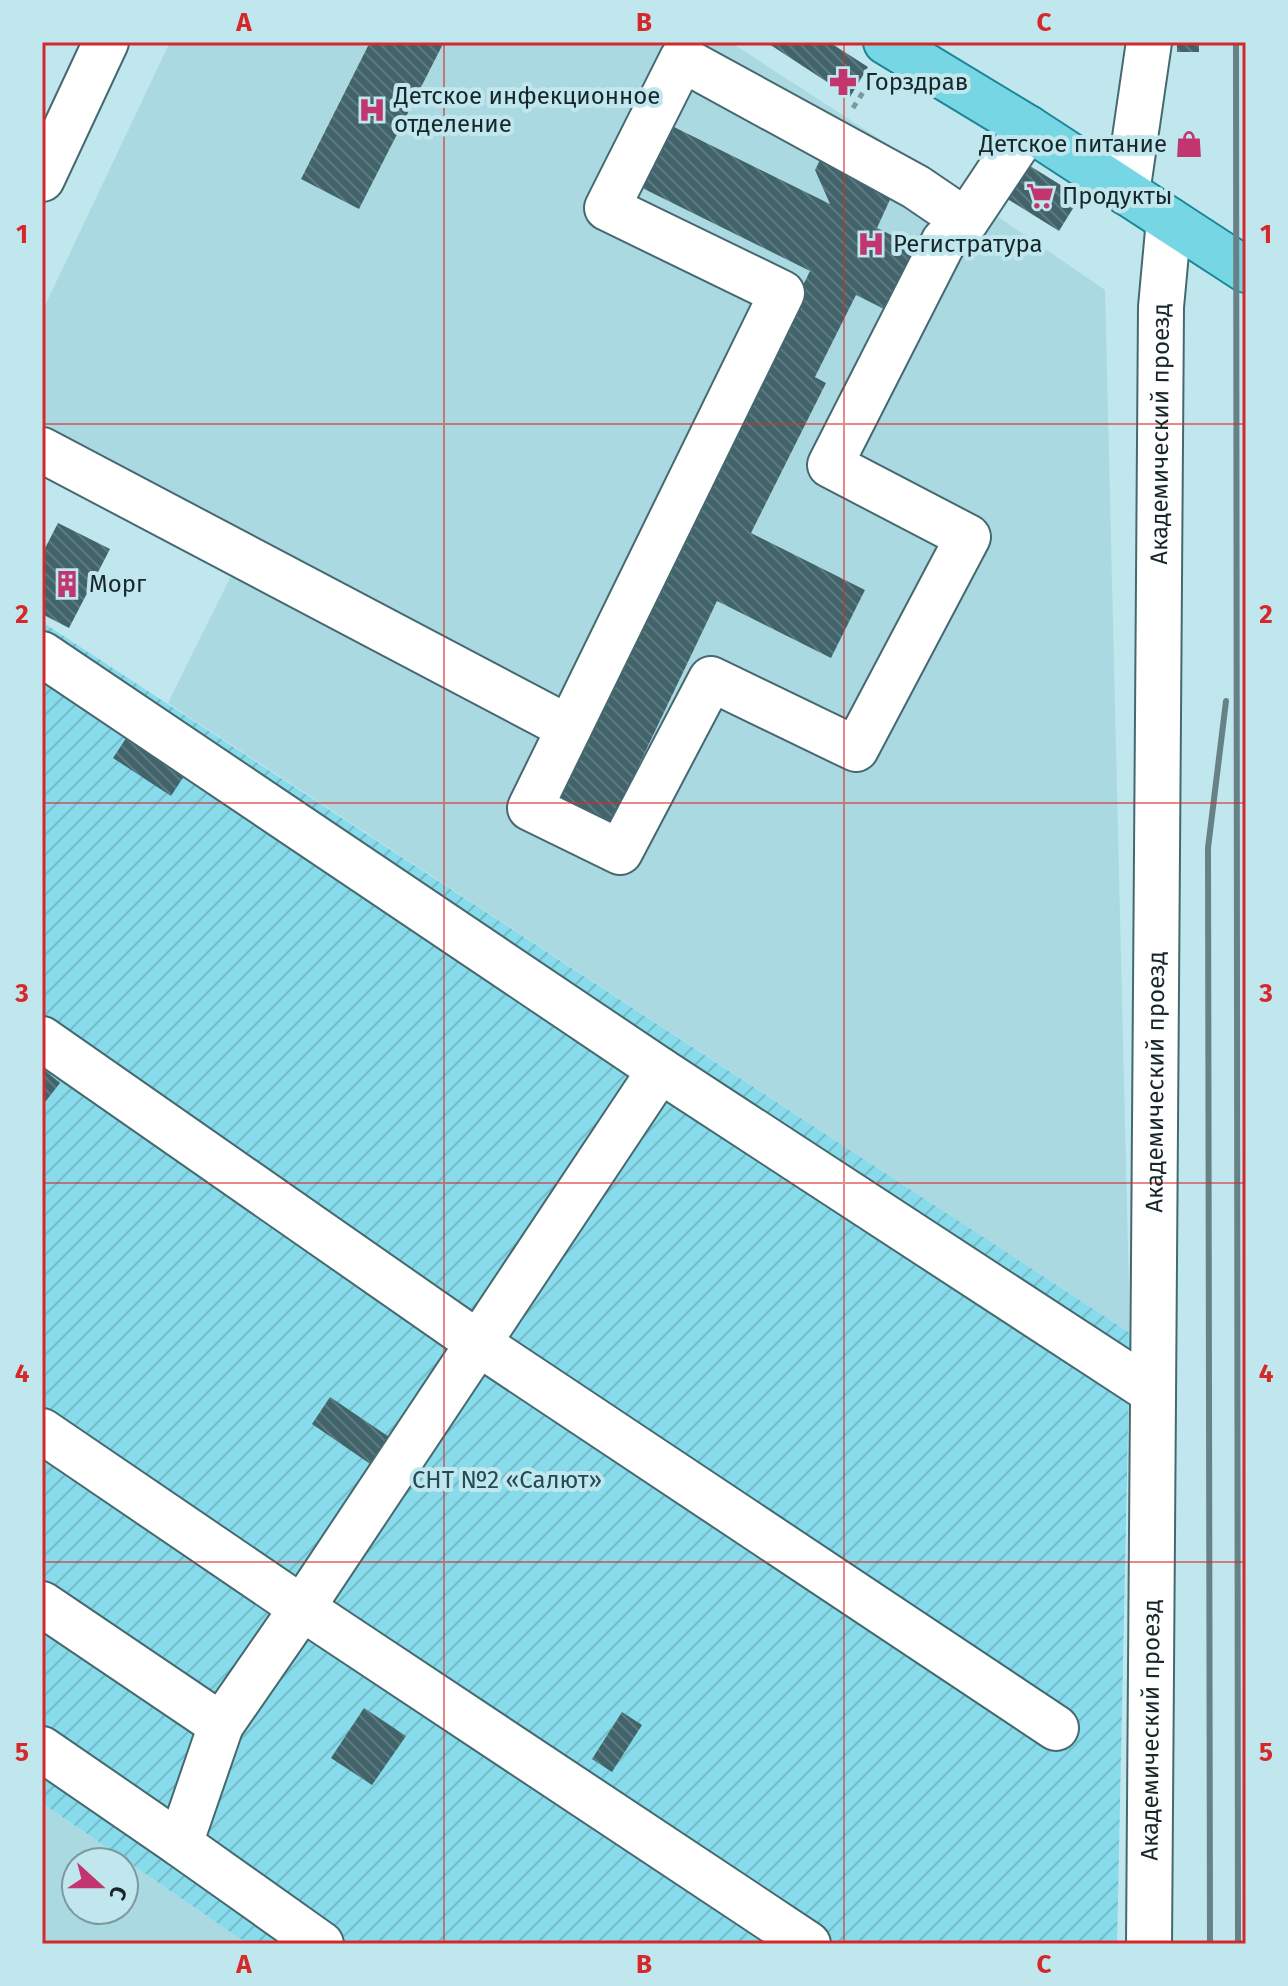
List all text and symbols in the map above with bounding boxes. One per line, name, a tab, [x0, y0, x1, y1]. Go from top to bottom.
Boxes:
text: A	[235, 7, 252, 38]
text: B	[636, 7, 652, 38]
text: C	[1037, 7, 1052, 38]
pharmacy icon: Горздрав	[828, 67, 858, 97]
place label: Горздрав	[865, 68, 968, 96]
place label: Детское инфекционное отделение	[393, 82, 660, 138]
hospital icon: Детское инфекционное отделение	[357, 95, 387, 125]
shop icon: Детское питание	[1174, 129, 1204, 159]
place label: Детское питание	[978, 130, 1167, 158]
supermarket icon: Продукты	[1025, 181, 1055, 211]
place label: Продукты	[1062, 182, 1172, 210]
text: 1	[16, 219, 28, 250]
text: 1	[1260, 219, 1272, 250]
hospital icon: Регистратура	[856, 229, 886, 259]
place label: Регистратура	[893, 230, 1043, 258]
street label: Академический проезд	[1145, 303, 1175, 565]
building icon: Морг	[52, 569, 82, 599]
place label: Морг	[89, 570, 147, 598]
text: 2	[15, 599, 29, 630]
text: 2	[1259, 599, 1273, 630]
street label: Академический проезд	[1140, 951, 1170, 1213]
text: 3	[14, 978, 29, 1009]
text: 3	[1258, 978, 1273, 1009]
text: 4	[15, 1358, 30, 1389]
text: 4	[1259, 1358, 1274, 1389]
park label: СНТ №2 «Салют»	[412, 1466, 602, 1494]
street label: Академический проезд	[1136, 1599, 1166, 1861]
text: 5	[15, 1737, 29, 1768]
text: 5	[1259, 1737, 1273, 1768]
north arrow	[60, 1846, 140, 1926]
text: С	[103, 1882, 133, 1904]
text: A	[235, 1949, 252, 1980]
text: B	[636, 1949, 652, 1980]
text: C	[1037, 1949, 1052, 1980]

